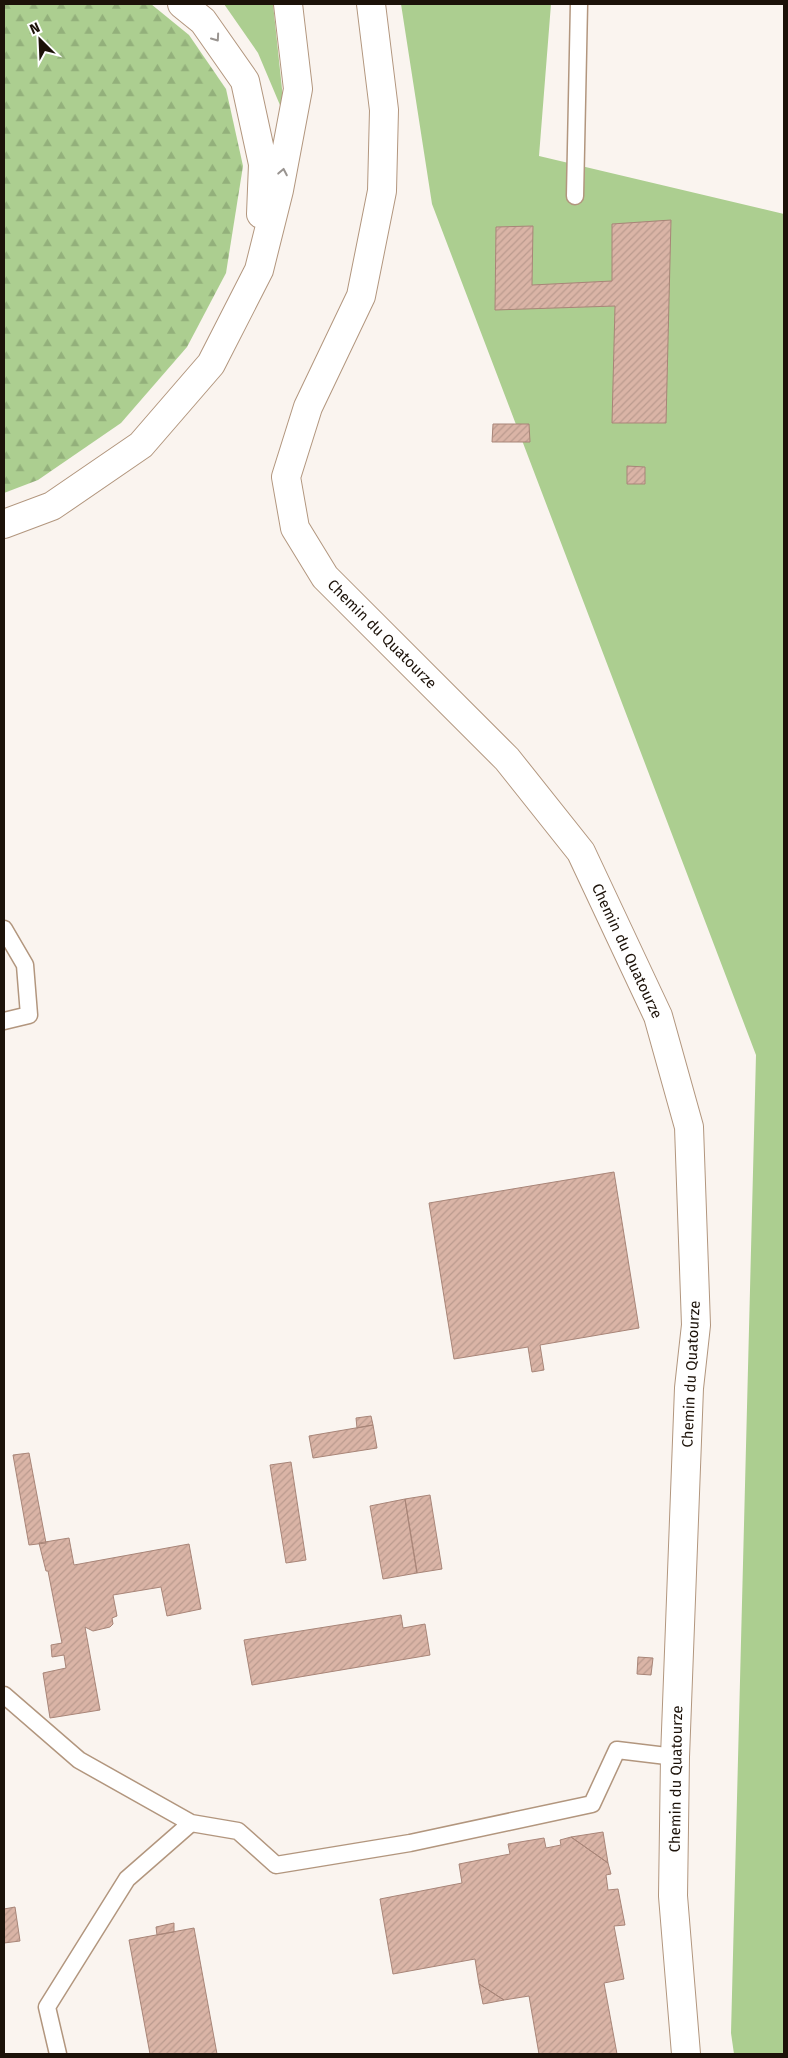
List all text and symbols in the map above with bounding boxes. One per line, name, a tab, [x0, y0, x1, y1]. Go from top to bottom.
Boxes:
north arrow	[15, 15, 65, 65]
text: N	[27, 19, 43, 38]
one-way arrow	[210, 33, 219, 42]
one-way arrow	[277, 167, 287, 176]
street label: Chemin du Quatourze	[324, 576, 440, 692]
street label: Chemin du Quatourze	[588, 881, 666, 1021]
street label: Chemin du Quatourze	[678, 1300, 704, 1448]
street label: Chemin du Quatourze	[666, 1705, 686, 1853]

